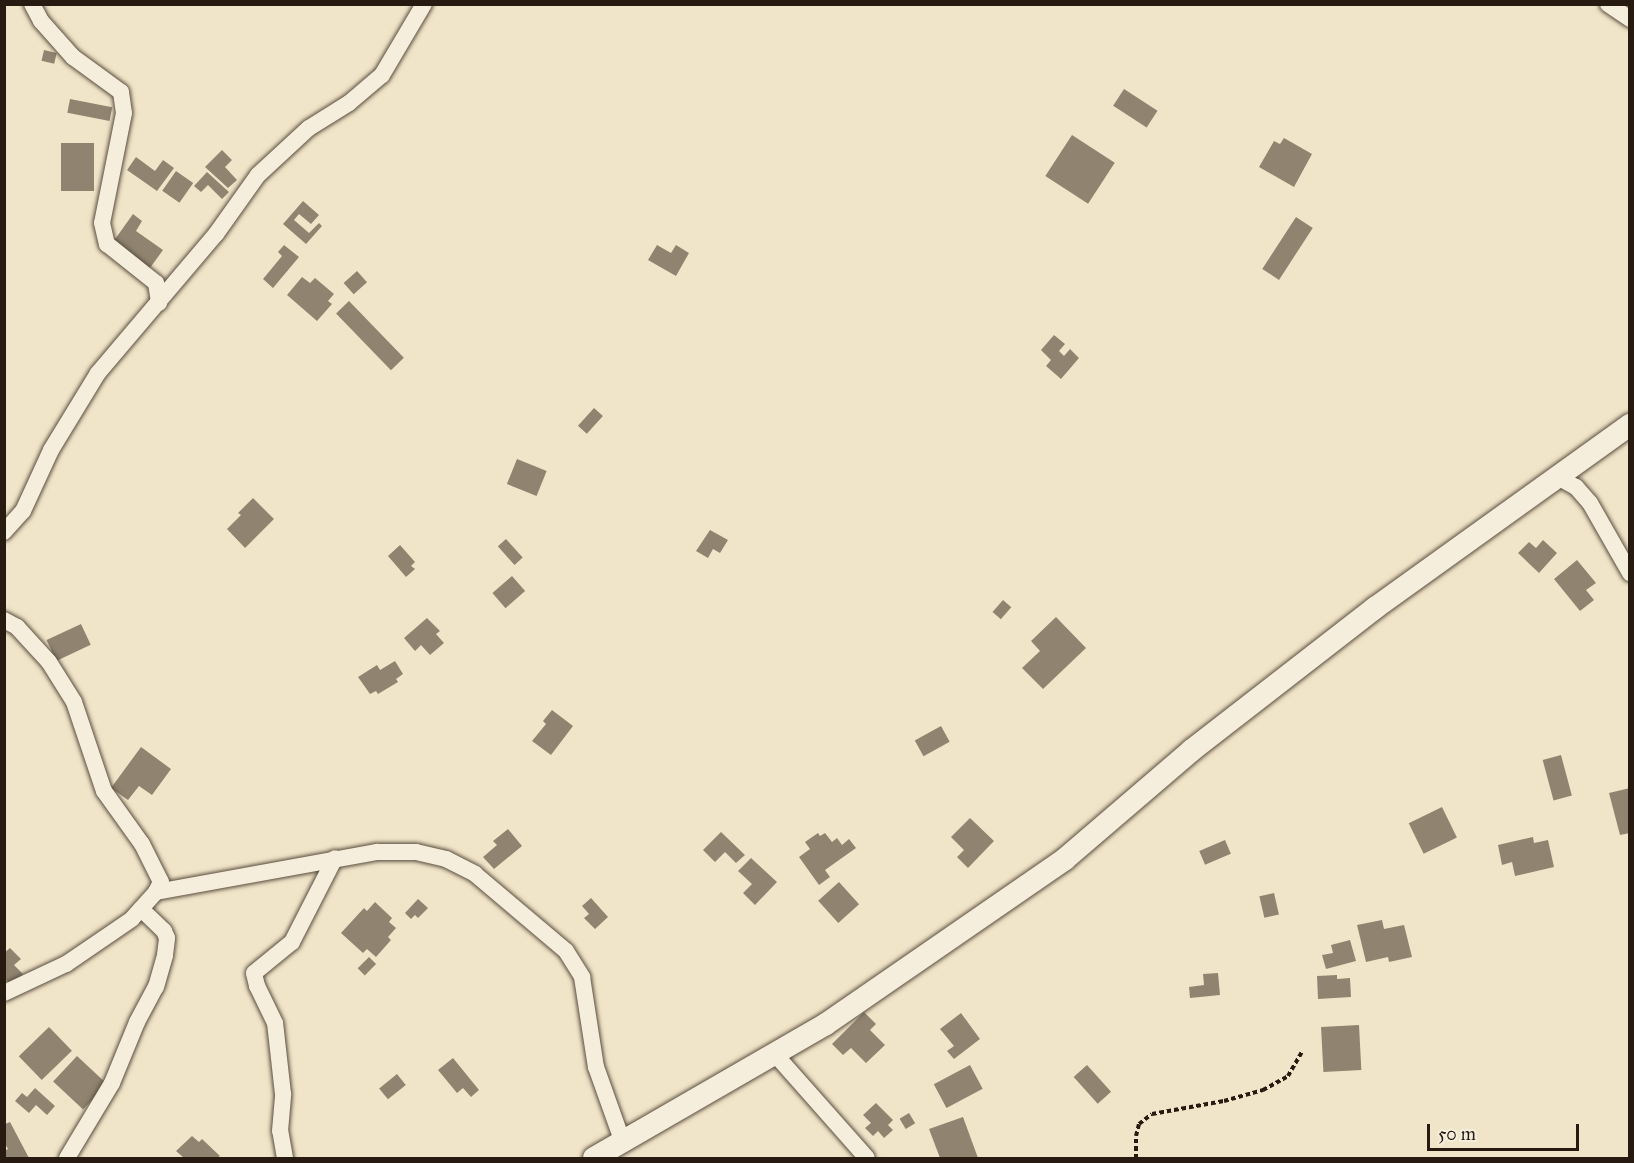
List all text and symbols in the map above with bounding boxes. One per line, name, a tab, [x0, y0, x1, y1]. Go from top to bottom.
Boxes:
scale bar	[1430, 1112, 1582, 1150]
text: 50 m	[1438, 1123, 1476, 1145]

